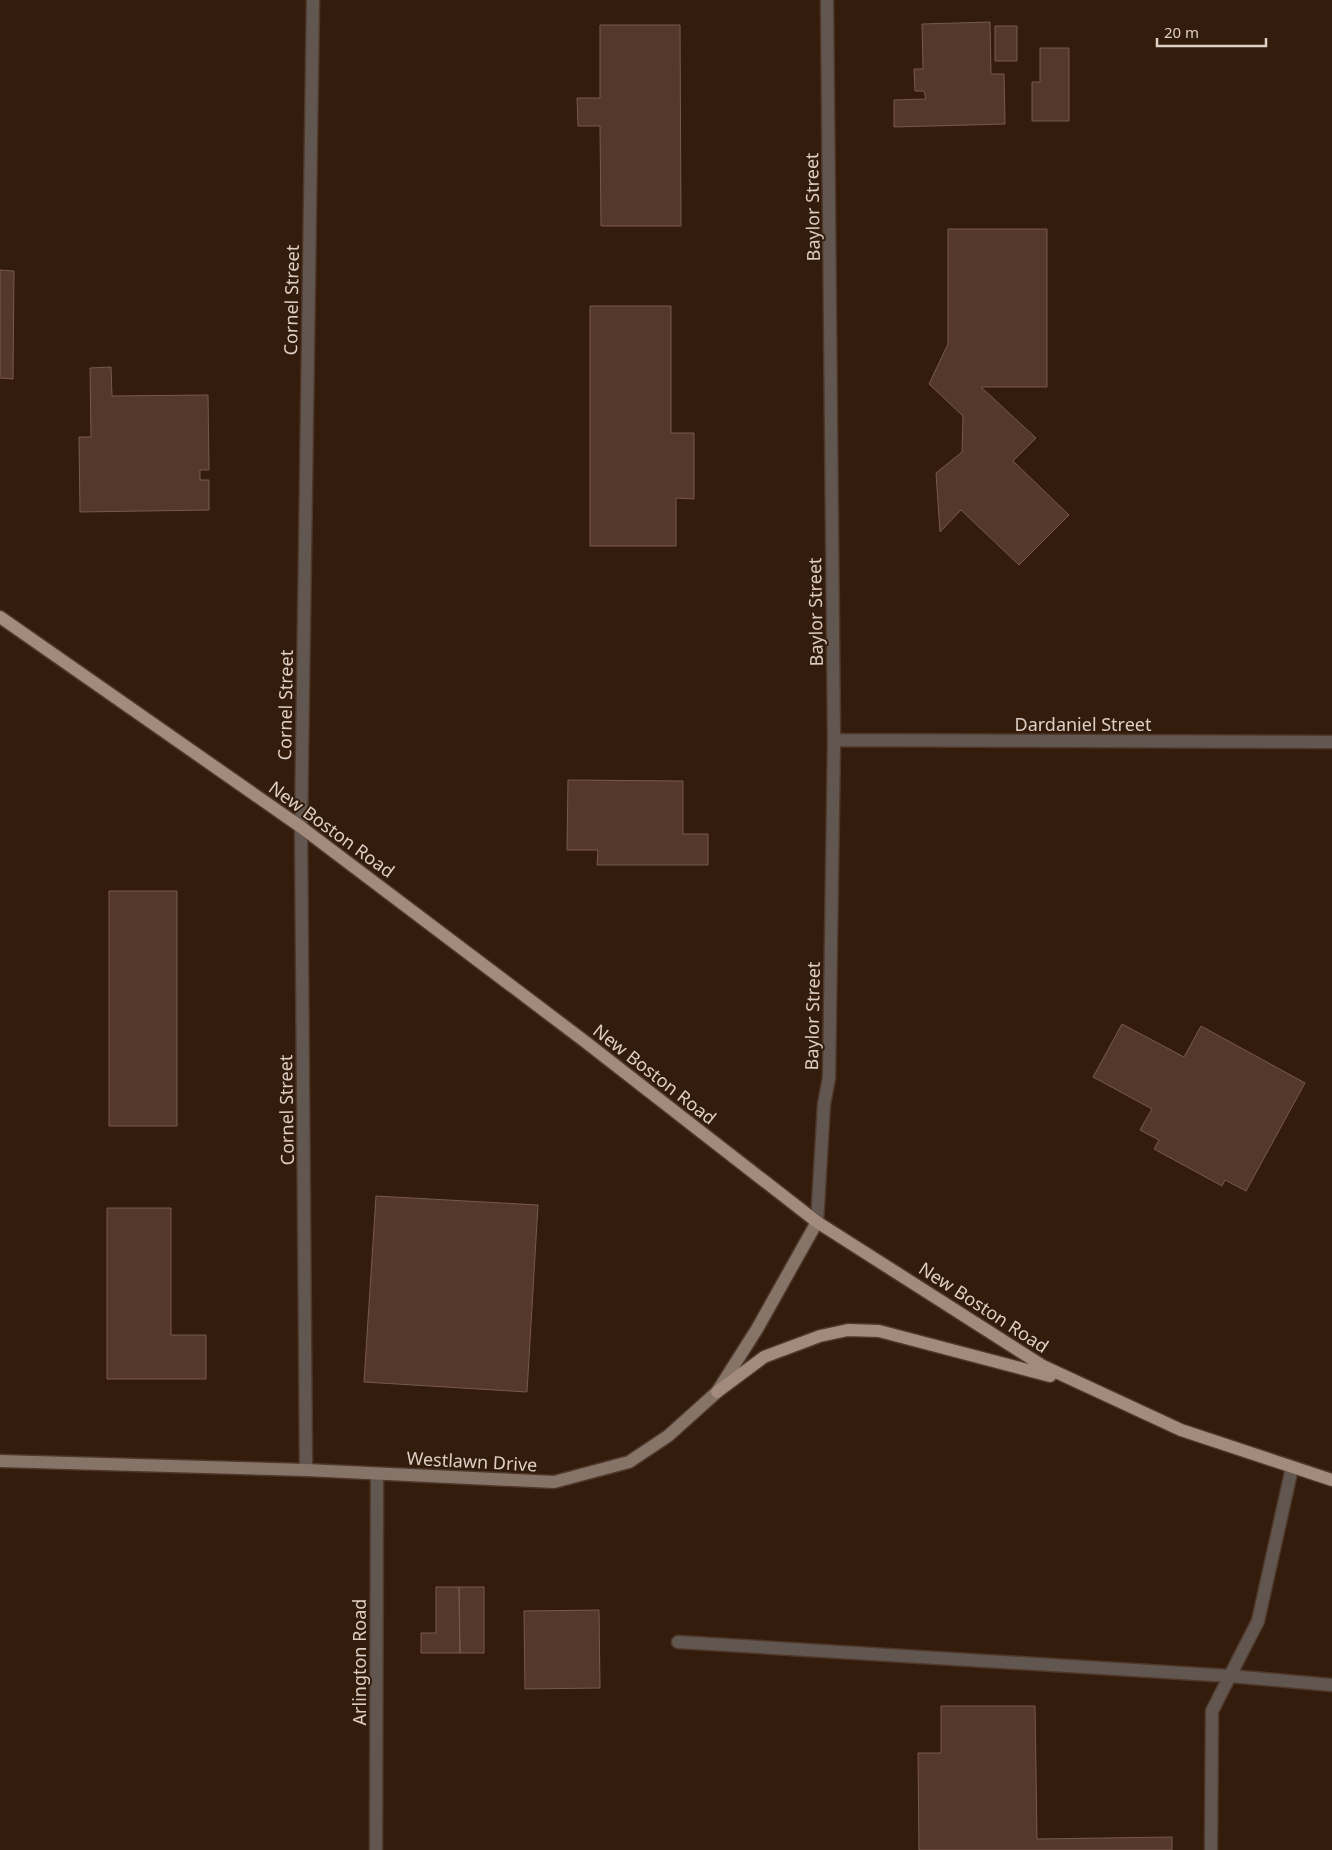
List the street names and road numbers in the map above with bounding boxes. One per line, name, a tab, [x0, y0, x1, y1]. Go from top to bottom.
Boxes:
street label: Baylor Street	[799, 152, 825, 262]
street label: Cornel Street	[278, 244, 304, 355]
street label: Baylor Street	[802, 557, 828, 667]
street label: Cornel Street	[272, 649, 298, 760]
street label: Dardaniel Street	[1015, 712, 1152, 736]
street label: New Boston Road	[264, 775, 400, 883]
street label: Baylor Street	[799, 961, 825, 1071]
street label: New Boston Road	[589, 1018, 721, 1130]
street label: Cornel Street	[273, 1054, 299, 1165]
street label: New Boston Road	[915, 1256, 1053, 1358]
street label: Westlawn Drive	[406, 1446, 538, 1476]
street label: Arlington Road	[347, 1599, 371, 1725]

